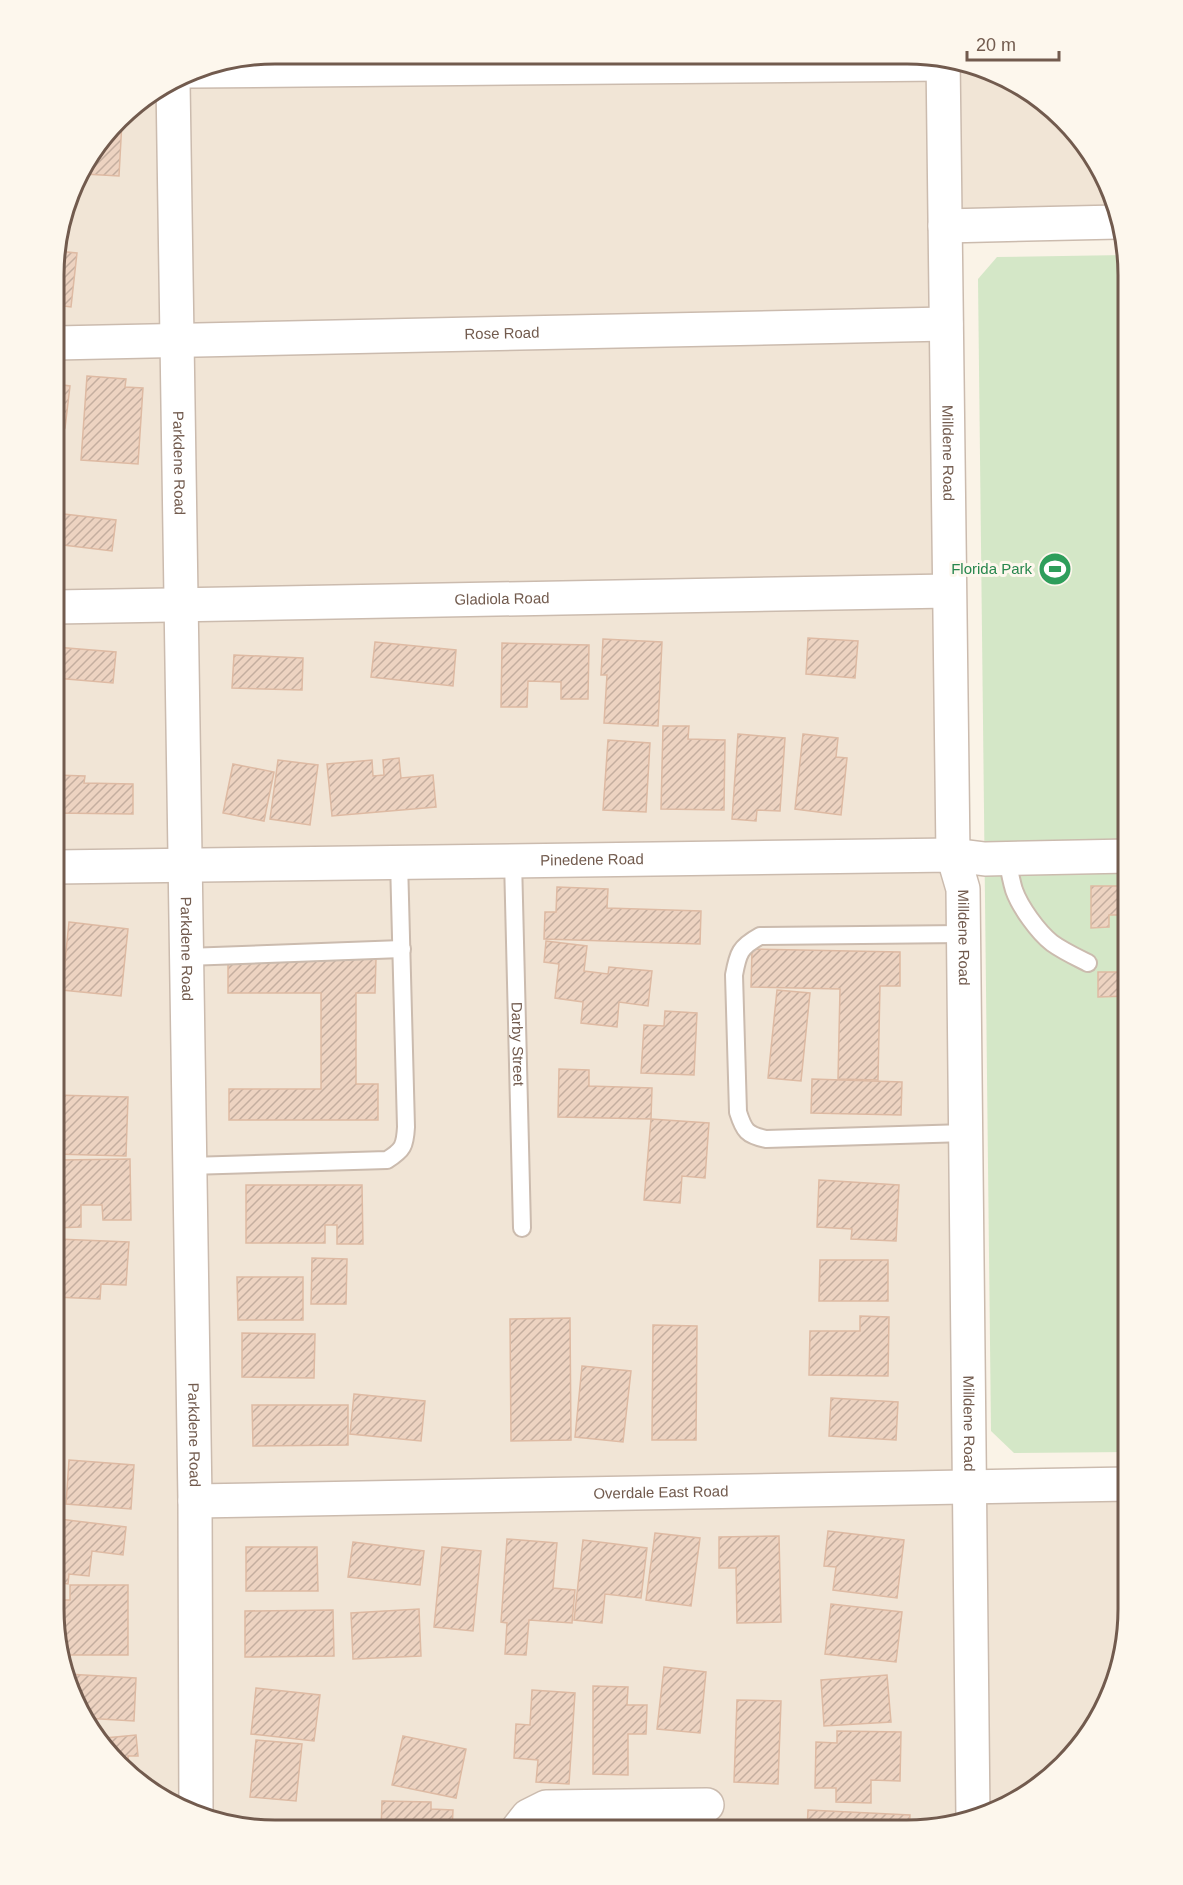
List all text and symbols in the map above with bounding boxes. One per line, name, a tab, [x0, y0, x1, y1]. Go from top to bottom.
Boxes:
scale bar	[967, 24, 1058, 62]
text: 20 m	[976, 35, 1016, 55]
street label: Rose Road	[464, 324, 540, 342]
street label: Milldene Road	[939, 405, 958, 501]
street label: Parkdene Road	[170, 411, 189, 515]
sports icon: Florida Park	[1037, 551, 1073, 587]
place label: Florida Park	[951, 560, 1033, 577]
street label: Gladiola Road	[454, 589, 550, 608]
street label: Pinedene Road	[540, 850, 644, 869]
street label: Milldene Road	[955, 889, 973, 986]
street label: Parkdene Road	[178, 897, 196, 1001]
street label: Darby Street	[508, 1002, 528, 1087]
street label: Milldene Road	[960, 1375, 978, 1472]
street label: Parkdene Road	[185, 1383, 204, 1487]
street label: Overdale East Road	[593, 1482, 729, 1502]

